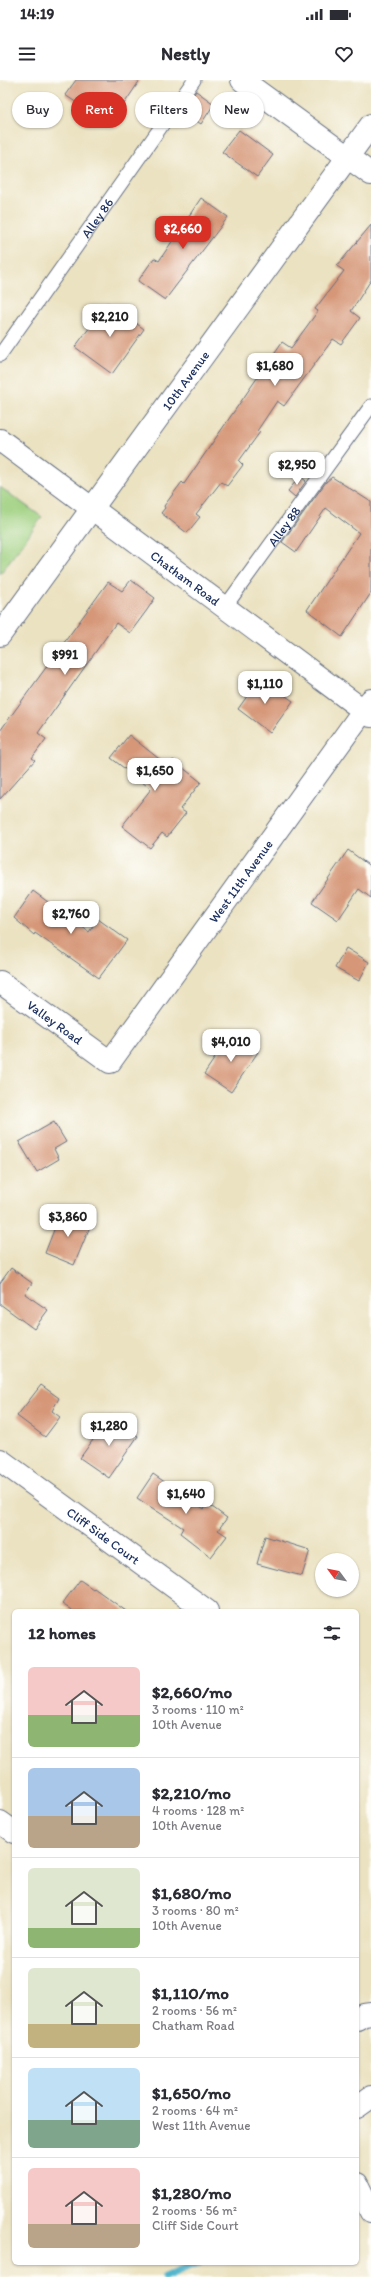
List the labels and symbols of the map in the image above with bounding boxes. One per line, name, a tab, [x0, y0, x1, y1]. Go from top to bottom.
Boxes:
street label: Alley 86	[78, 195, 116, 240]
pin: $2,660	[150, 216, 216, 250]
pin: $2,210	[77, 304, 143, 338]
street label: 10th Avenue	[159, 348, 212, 413]
pin: $1,680	[242, 353, 308, 387]
pin: $2,950	[264, 452, 330, 486]
street label: Alley 88	[264, 503, 303, 549]
street label: Chatham Road	[148, 547, 223, 609]
pin: $991	[41, 642, 89, 676]
pin: $1,110	[232, 671, 298, 705]
pin: $1,650	[122, 758, 188, 792]
street label: West 11th Avenue	[205, 837, 275, 926]
pin: $2,760	[38, 901, 104, 935]
street label: Valley Road	[24, 997, 86, 1047]
pin: $4,010	[198, 1029, 264, 1063]
pin: $3,860	[35, 1204, 101, 1238]
pin: $1,280	[76, 1413, 142, 1447]
pin: $1,640	[153, 1481, 219, 1515]
street label: Cliff Side Court	[64, 1504, 143, 1567]
north arrow	[315, 1553, 359, 1597]

